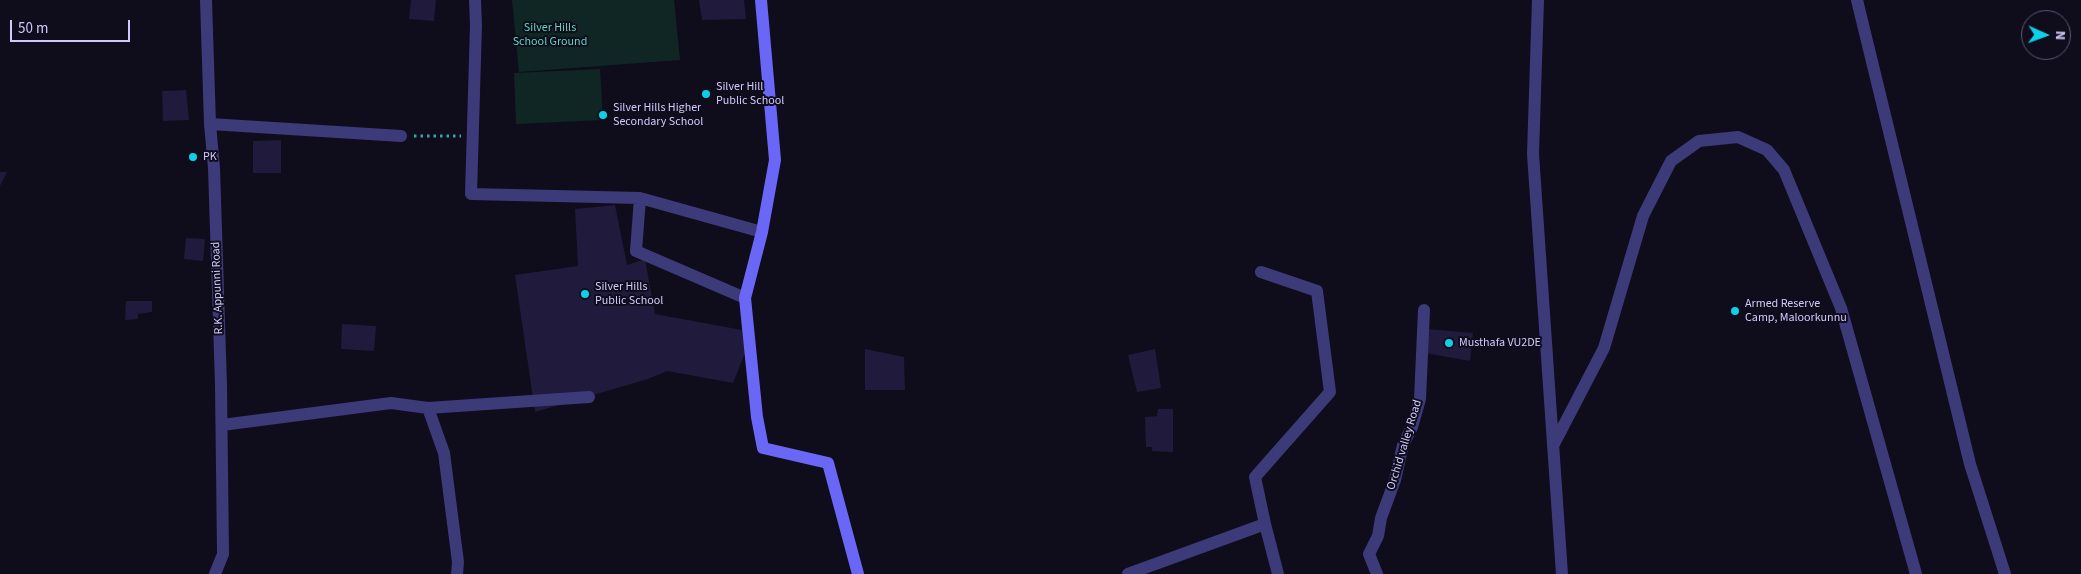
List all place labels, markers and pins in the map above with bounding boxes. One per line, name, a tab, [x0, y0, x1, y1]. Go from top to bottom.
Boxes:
place label: Silver Hill Public School	[716, 80, 784, 108]
marker: Silver Hill Public School	[700, 88, 712, 100]
place label: Silver Hills Higher Secondary School	[613, 101, 703, 129]
marker: Silver Hills Higher Secondary School	[597, 109, 609, 121]
place label: PK	[203, 150, 217, 164]
marker: PK	[187, 151, 199, 163]
place label: Silver Hills Public School	[595, 280, 663, 308]
marker: Silver Hills Public School	[579, 288, 591, 300]
place label: Armed Reserve Camp, Maloorkunnu	[1745, 297, 1847, 325]
marker: Armed Reserve Camp, Maloorkunnu	[1729, 305, 1741, 317]
place label: Musthafa VU2DE	[1459, 336, 1541, 350]
marker: Musthafa VU2DE	[1443, 337, 1455, 349]

